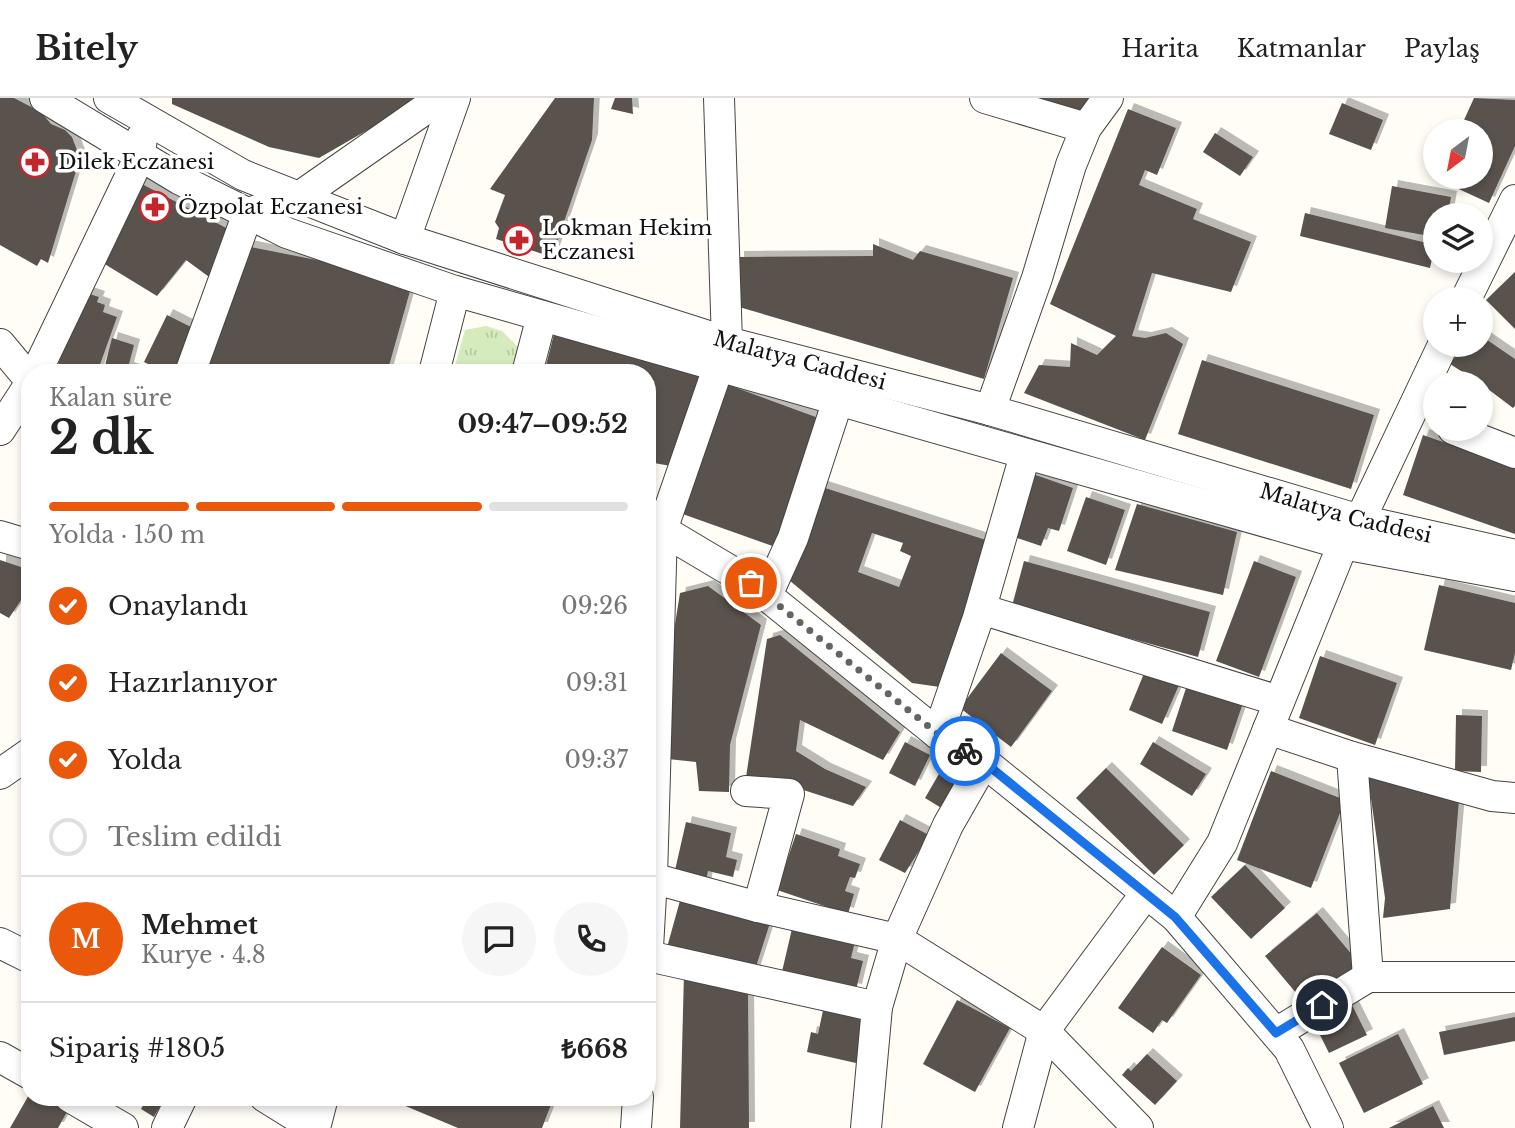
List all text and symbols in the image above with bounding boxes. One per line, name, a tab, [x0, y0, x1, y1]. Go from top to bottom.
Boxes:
text: Bitely	[35, 28, 138, 69]
text: Harita	[1121, 34, 1199, 63]
text: Katmanlar	[1237, 34, 1366, 63]
text: Paylaş	[1404, 34, 1480, 63]
north arrow	[1423, 119, 1493, 189]
map controls	[1423, 119, 1493, 441]
pharmacy icon: Dilek Eczanesi	[18, 145, 52, 179]
place label: Dilek Eczanesi	[58, 149, 214, 175]
pharmacy icon: Özpolat Eczanesi	[138, 190, 172, 224]
place label: Özpolat Eczanesi	[178, 194, 363, 220]
button: layers	[1423, 203, 1493, 273]
place label: Lokman Hekim Eczanesi	[542, 215, 713, 265]
pharmacy icon: Lokman Hekim Eczanesi	[502, 223, 536, 257]
button: +	[1423, 287, 1493, 357]
street label: Malatya Caddesi	[710, 326, 889, 396]
button: −	[1423, 371, 1493, 441]
text: Kalan süre	[49, 384, 172, 412]
text: 09:47–09:52	[457, 408, 628, 440]
text: 2 dk	[49, 409, 154, 466]
street label: Malatya Caddesi	[1257, 478, 1434, 549]
text: Yolda · 150 m	[49, 521, 205, 549]
pin	[721, 553, 781, 613]
icon: bag	[732, 564, 770, 602]
icon: check	[49, 587, 87, 625]
text: Onaylandı	[108, 590, 248, 622]
text: 09:26	[561, 592, 628, 620]
icon: check	[49, 664, 87, 702]
text: Hazırlanıyor	[108, 667, 277, 699]
text: 09:31	[566, 669, 628, 697]
courier	[930, 716, 1000, 786]
icon: bike	[946, 732, 984, 770]
icon: check	[49, 741, 87, 779]
text: Yolda	[108, 744, 182, 776]
text: 09:37	[565, 746, 628, 774]
text: Teslim edildi	[108, 821, 282, 853]
button: chat	[462, 902, 536, 976]
button: phone	[554, 902, 628, 976]
text: Mehmet	[141, 909, 258, 941]
text: M	[71, 923, 101, 955]
text: Kurye · 4.8	[141, 941, 266, 969]
pin	[1292, 975, 1352, 1035]
icon: home	[1303, 986, 1341, 1024]
text: Sipariş #1805	[49, 1032, 225, 1064]
text: ₺668	[562, 1033, 628, 1065]

